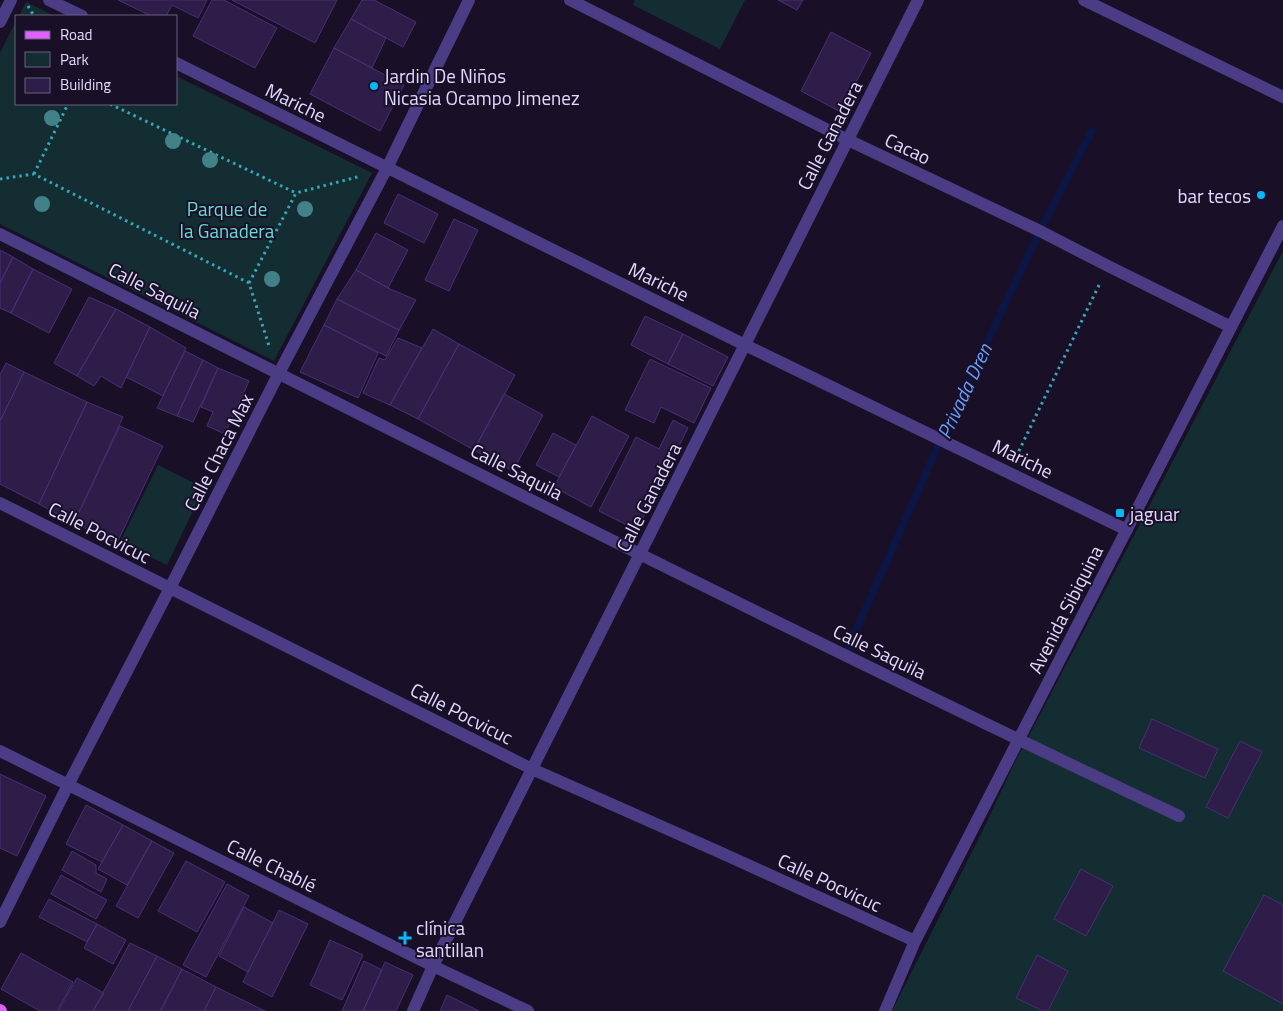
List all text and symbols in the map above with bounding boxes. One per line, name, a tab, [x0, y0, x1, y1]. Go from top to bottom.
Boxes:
legend	[15, 15, 178, 105]
text: Road	[60, 23, 92, 46]
text: Park	[60, 48, 89, 71]
place label: Jardin De Niños Nicasia Ocampo Jimenez	[384, 61, 580, 112]
text: Building	[60, 73, 111, 96]
street label: Mariche	[261, 75, 331, 129]
street label: Calle Ganadera	[789, 75, 869, 195]
marker: Jardin De Niños Nicasia Ocampo Jimenez	[368, 80, 380, 92]
street label: Cacao	[880, 125, 936, 171]
place label: bar tecos	[1177, 181, 1251, 210]
marker: bar tecos	[1255, 189, 1267, 201]
park label: Parque de la Ganadera	[180, 194, 275, 245]
street label: Calle Saquila	[104, 254, 207, 326]
street label: Mariche	[624, 254, 694, 308]
water label: Privada Dren	[928, 337, 1000, 444]
street label: Calle Chaca Max	[176, 388, 260, 516]
street label: Mariche	[988, 431, 1058, 485]
street label: Calle Saquila	[466, 435, 569, 507]
street label: Calle Ganadera	[608, 437, 688, 557]
street label: Calle Pocvicuc	[44, 494, 156, 570]
place label: jaguar	[1129, 499, 1180, 528]
marker: jaguar	[1114, 507, 1126, 519]
street label: Avenida Sibiquina	[1020, 540, 1110, 678]
street label: Calle Saquila	[829, 616, 932, 686]
street label: Calle Pocvicuc	[406, 675, 518, 751]
street label: Calle Chablé	[222, 831, 322, 899]
street label: Calle Pocvicuc	[773, 845, 887, 919]
place label: clínica santillan	[416, 913, 484, 964]
marker: clínica santillan	[398, 931, 412, 945]

